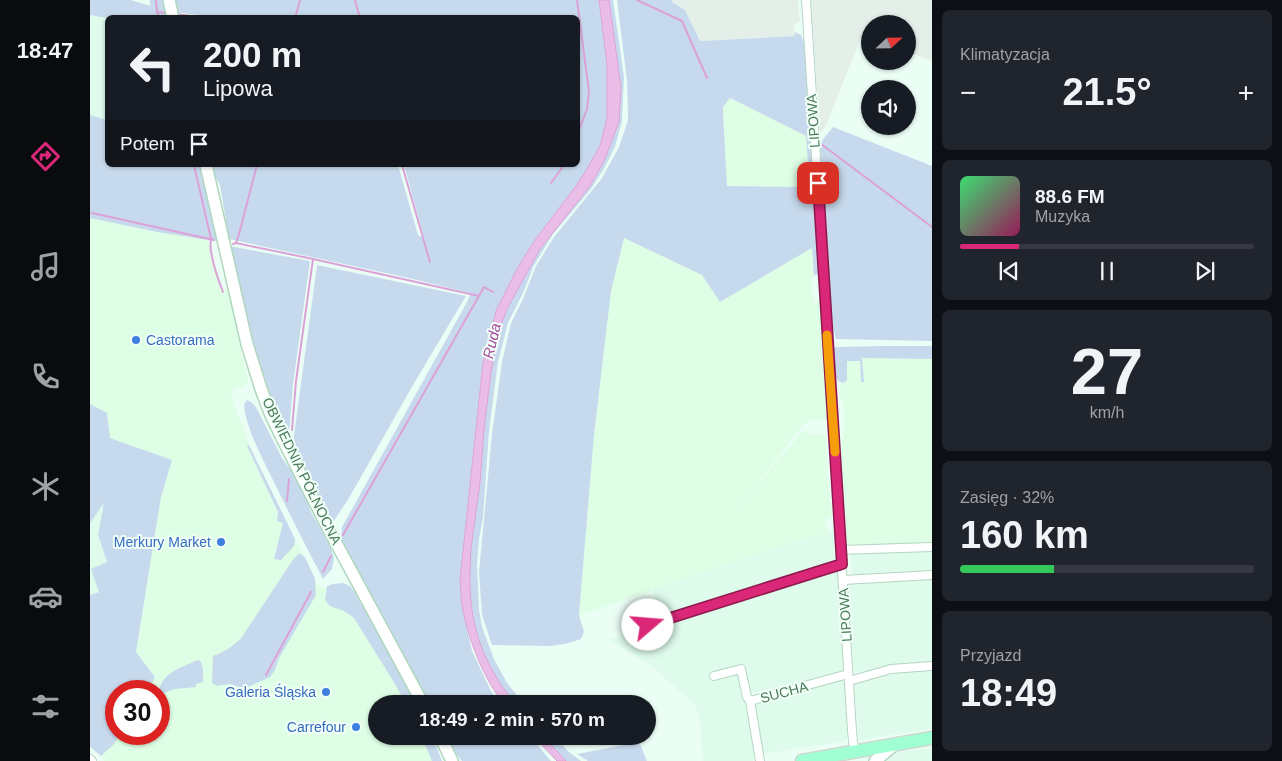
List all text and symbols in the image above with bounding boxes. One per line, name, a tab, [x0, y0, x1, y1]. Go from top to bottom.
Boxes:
north arrow	[861, 15, 916, 70]
map controls	[861, 15, 916, 135]
icon: left	[120, 35, 185, 100]
text: 200 m	[203, 35, 302, 74]
text: 18:47	[17, 38, 73, 63]
text: Klimatyzacja	[960, 46, 1050, 63]
text: 21.5°	[1062, 71, 1152, 113]
text: Lipowa	[203, 76, 273, 101]
text: −	[960, 77, 976, 108]
text: +	[1238, 77, 1254, 108]
button: sound	[861, 80, 916, 135]
street label: LIPOWA	[803, 93, 823, 148]
icon: arrive	[185, 130, 213, 158]
text: Potem	[120, 133, 175, 154]
icon: directions	[28, 139, 63, 174]
pin	[797, 162, 839, 204]
icon: arrive	[804, 169, 832, 197]
text: 88.6 FM	[1035, 186, 1105, 207]
text: Muzyka	[1035, 208, 1090, 225]
icon: music	[28, 249, 63, 284]
icon: previous	[995, 257, 1023, 285]
icon: pause	[1093, 257, 1121, 285]
icon: next	[1191, 257, 1219, 285]
water label: Ruda	[479, 322, 504, 360]
place label: Castorama	[146, 332, 215, 348]
marker: Castorama	[130, 334, 142, 346]
text: 27	[1071, 335, 1143, 408]
icon: phone	[28, 359, 63, 394]
street label: OBWIEDNIA PÓŁNOCNA	[259, 395, 345, 548]
text: km/h	[1090, 404, 1124, 421]
icon: climate	[28, 469, 63, 504]
text: Zasięg · 32%	[960, 489, 1054, 506]
text: 160 km	[960, 514, 1089, 556]
place label: Merkury Market	[114, 534, 211, 550]
marker: Merkury Market	[215, 536, 227, 548]
icon: car	[28, 579, 63, 614]
street label: LIPOWA	[835, 587, 855, 642]
position arrow	[621, 598, 673, 650]
text: Przyjazd	[960, 647, 1021, 664]
text: 18:49	[960, 672, 1057, 714]
street label: SUCHA	[758, 678, 810, 706]
speed limit sign: 30	[105, 680, 170, 745]
place label: Galeria Śląska	[225, 683, 316, 700]
marker: Galeria Śląska	[320, 686, 332, 698]
icon: filters	[28, 689, 63, 724]
text: 18:49 · 2 min · 570 m	[419, 709, 605, 730]
place label: Carrefour	[287, 719, 346, 735]
marker: Carrefour	[350, 721, 362, 733]

